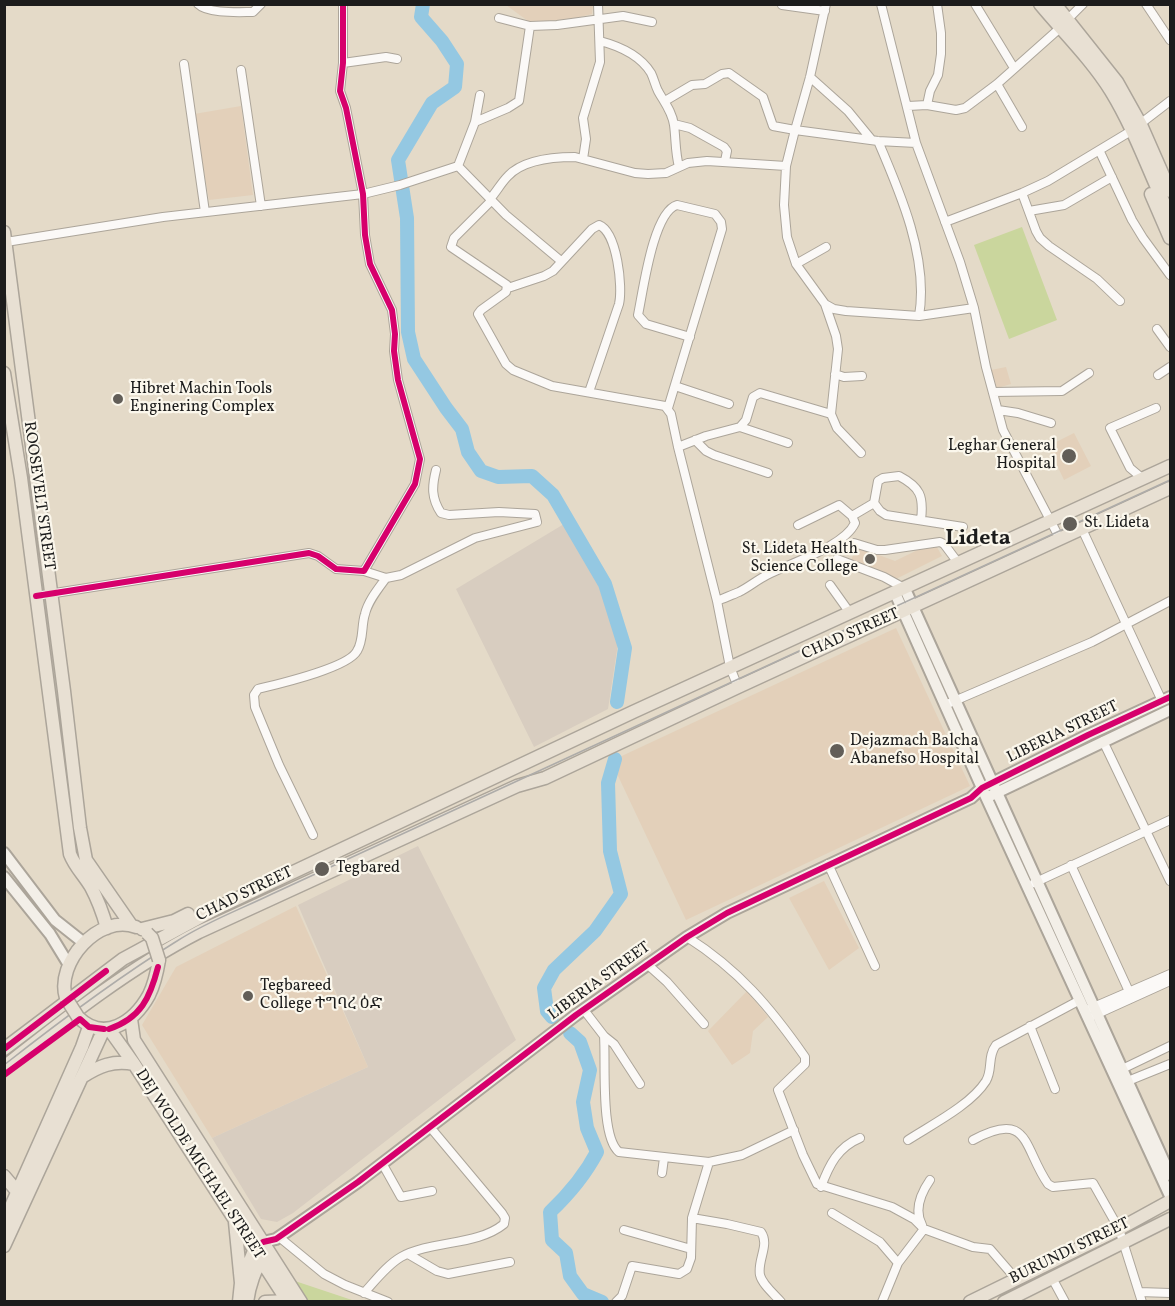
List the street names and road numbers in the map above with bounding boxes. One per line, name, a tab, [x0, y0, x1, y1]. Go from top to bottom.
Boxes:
street label: ROOSEVELT STREET	[18, 420, 58, 572]
street label: CHAD STREET	[799, 605, 903, 665]
street label: LIBERIA STREET	[1004, 698, 1122, 768]
street label: CHAD STREET	[194, 863, 296, 927]
street label: LIBERIA STREET	[545, 938, 655, 1026]
street label: DEJ WOLDE MICHAEL STREET	[130, 1066, 268, 1264]
street label: BURUNDI STREET	[1007, 1215, 1133, 1289]

